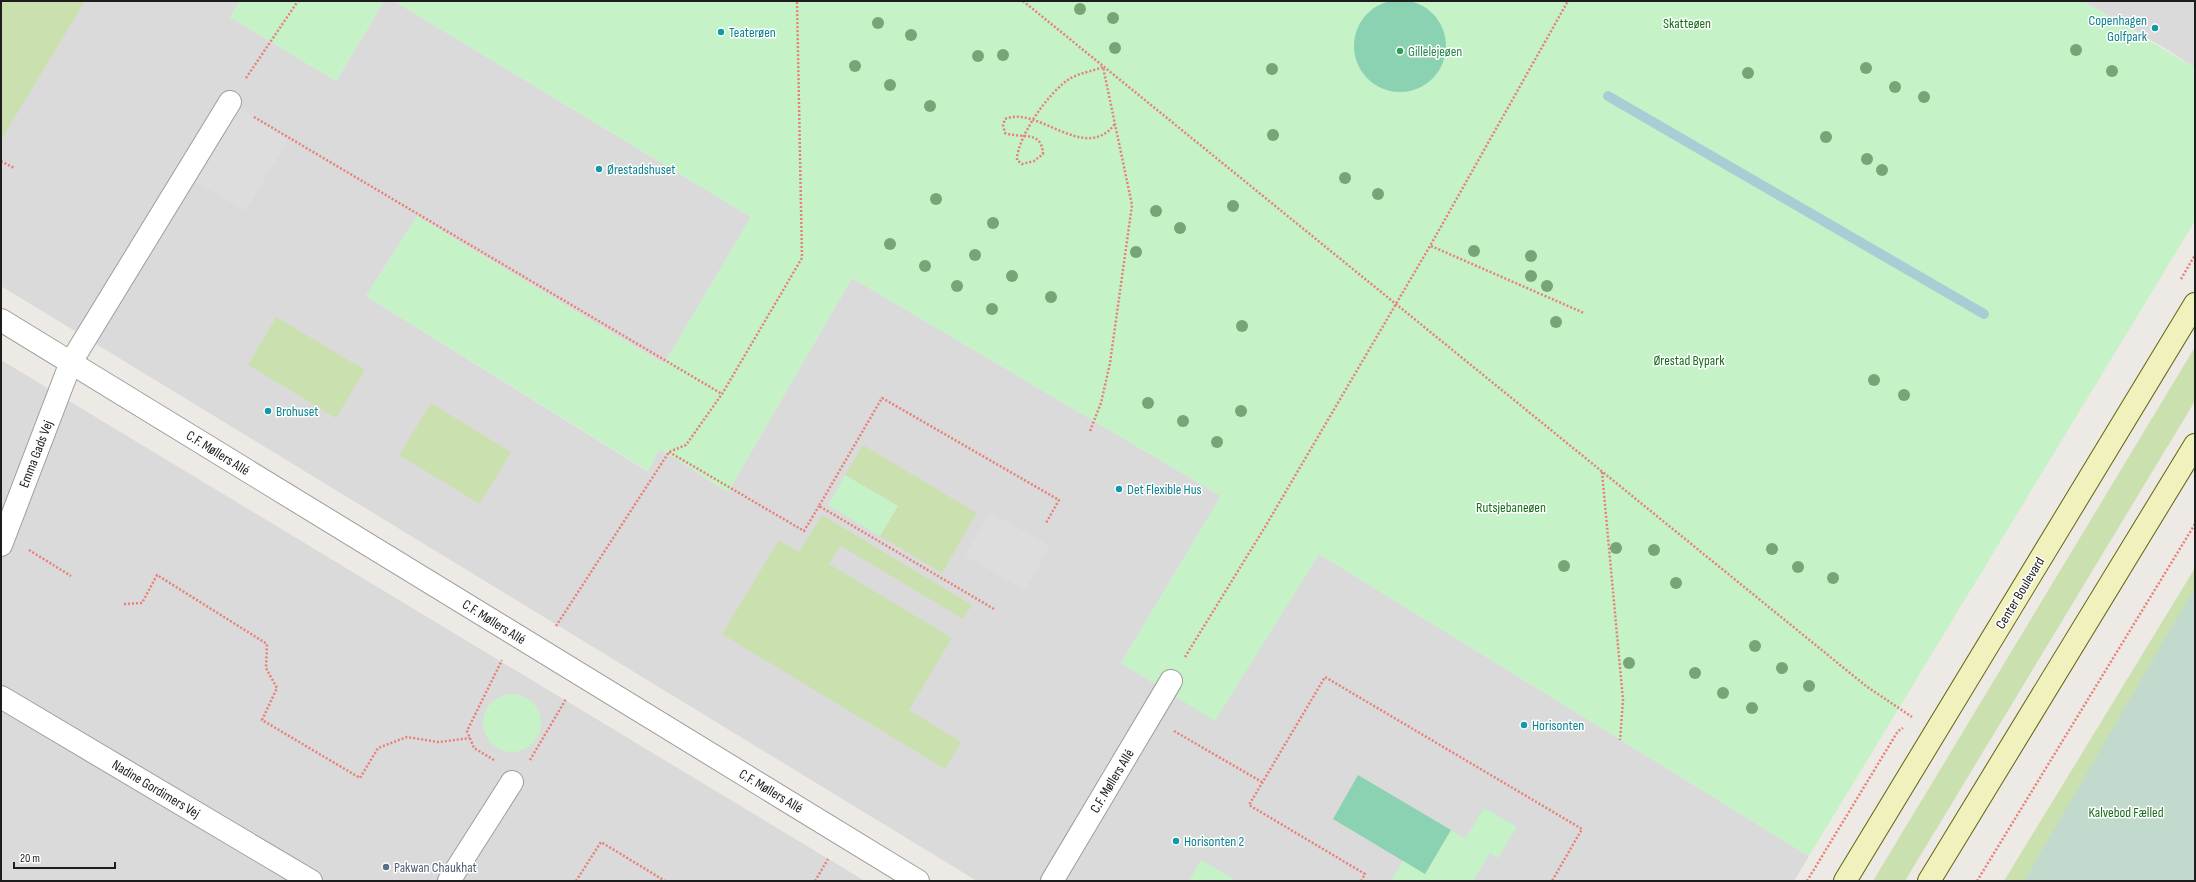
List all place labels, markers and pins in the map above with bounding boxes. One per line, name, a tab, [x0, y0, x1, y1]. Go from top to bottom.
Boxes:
place label: Copenhagen Golfpark	[2089, 12, 2148, 45]
marker: Copenhagen Golfpark	[2150, 23, 2160, 33]
place label: Teaterøen	[729, 24, 776, 41]
marker: Teaterøen	[716, 27, 726, 37]
place label: Gillelejeøen	[1408, 43, 1462, 60]
marker: Gillelejeøen	[1395, 46, 1405, 56]
place label: Ørestadshuset	[607, 161, 676, 178]
marker: Ørestadshuset	[594, 164, 604, 174]
place label: Brohuset	[276, 403, 319, 420]
marker: Brohuset	[263, 406, 273, 416]
place label: Det Flexible Hus	[1127, 481, 1202, 498]
marker: Det Flexible Hus	[1114, 484, 1124, 494]
place label: Horisonten	[1532, 717, 1584, 734]
marker: Horisonten	[1519, 720, 1529, 730]
place label: Horisonten 2	[1184, 833, 1244, 850]
marker: Horisonten 2	[1171, 836, 1181, 846]
place label: Pakwan Chaukhat	[394, 859, 477, 876]
marker: Pakwan Chaukhat	[381, 862, 391, 872]

